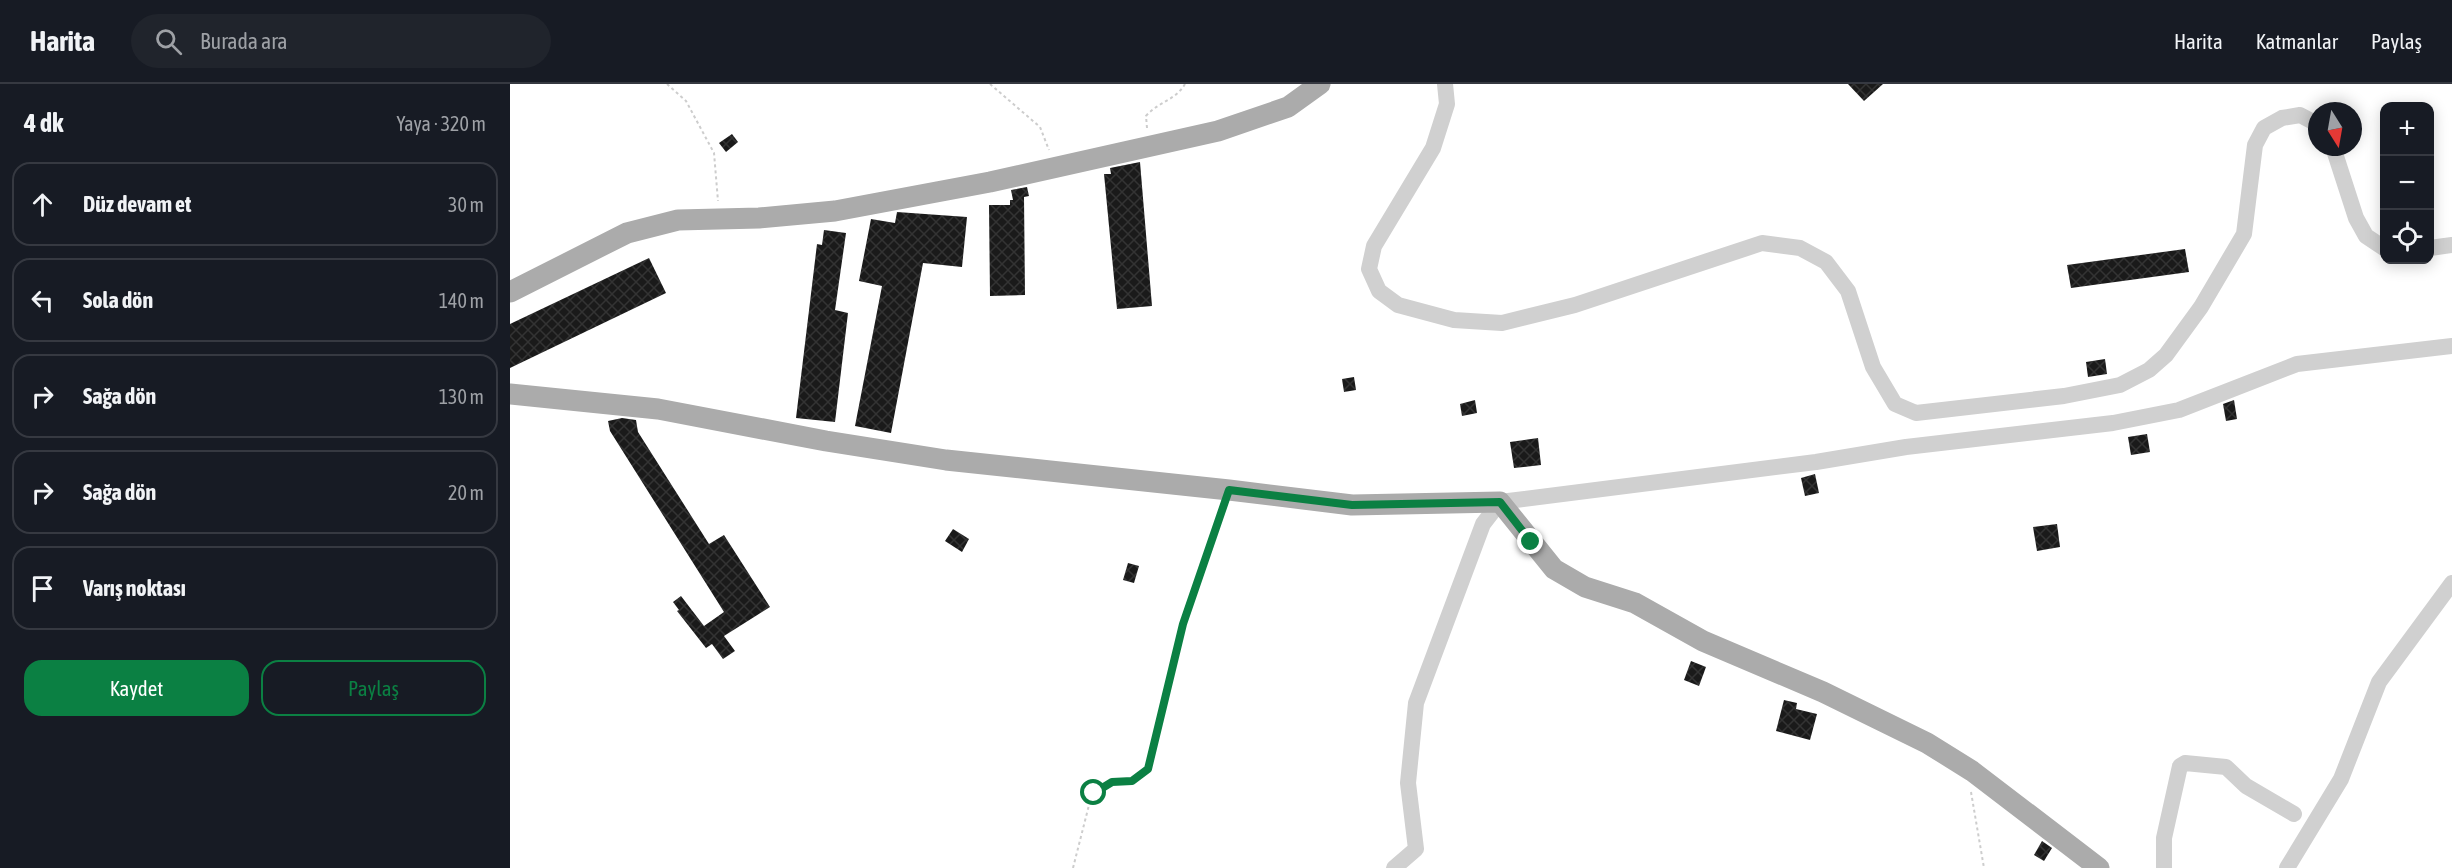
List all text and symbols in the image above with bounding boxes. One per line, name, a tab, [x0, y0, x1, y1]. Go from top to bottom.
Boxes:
search box	[131, 14, 551, 68]
text: Harita	[30, 25, 95, 57]
icon: search	[152, 25, 185, 58]
text: Burada ara	[200, 28, 288, 54]
text: Harita	[2174, 29, 2223, 53]
text: Katmanlar	[2256, 29, 2338, 53]
text: Paylaş	[2371, 29, 2422, 53]
north arrow	[2308, 102, 2362, 156]
map controls	[2380, 102, 2434, 264]
button: +	[2380, 102, 2434, 156]
text: 4 dk	[24, 108, 64, 138]
text: Yaya · 320 m	[397, 112, 486, 135]
button: −	[2380, 156, 2434, 210]
icon: ahead	[26, 188, 59, 221]
text: Düz devam et	[83, 191, 191, 217]
text: 30 m	[448, 193, 484, 216]
button: locate	[2380, 210, 2434, 264]
icon: left	[26, 284, 59, 317]
text: Sola dön	[83, 287, 153, 313]
text: 140 m	[439, 289, 484, 312]
icon: right	[26, 380, 59, 413]
text: Sağa dön	[83, 383, 156, 409]
text: 130 m	[439, 385, 484, 408]
icon: right	[26, 476, 59, 509]
text: Sağa dön	[83, 479, 156, 505]
text: 20 m	[448, 481, 484, 504]
route end	[1517, 528, 1543, 554]
icon: arrive	[26, 572, 59, 605]
text: Varış noktası	[83, 575, 186, 601]
button: Kaydet	[24, 660, 249, 716]
button: Paylaş	[261, 660, 486, 716]
route start	[1080, 779, 1106, 805]

